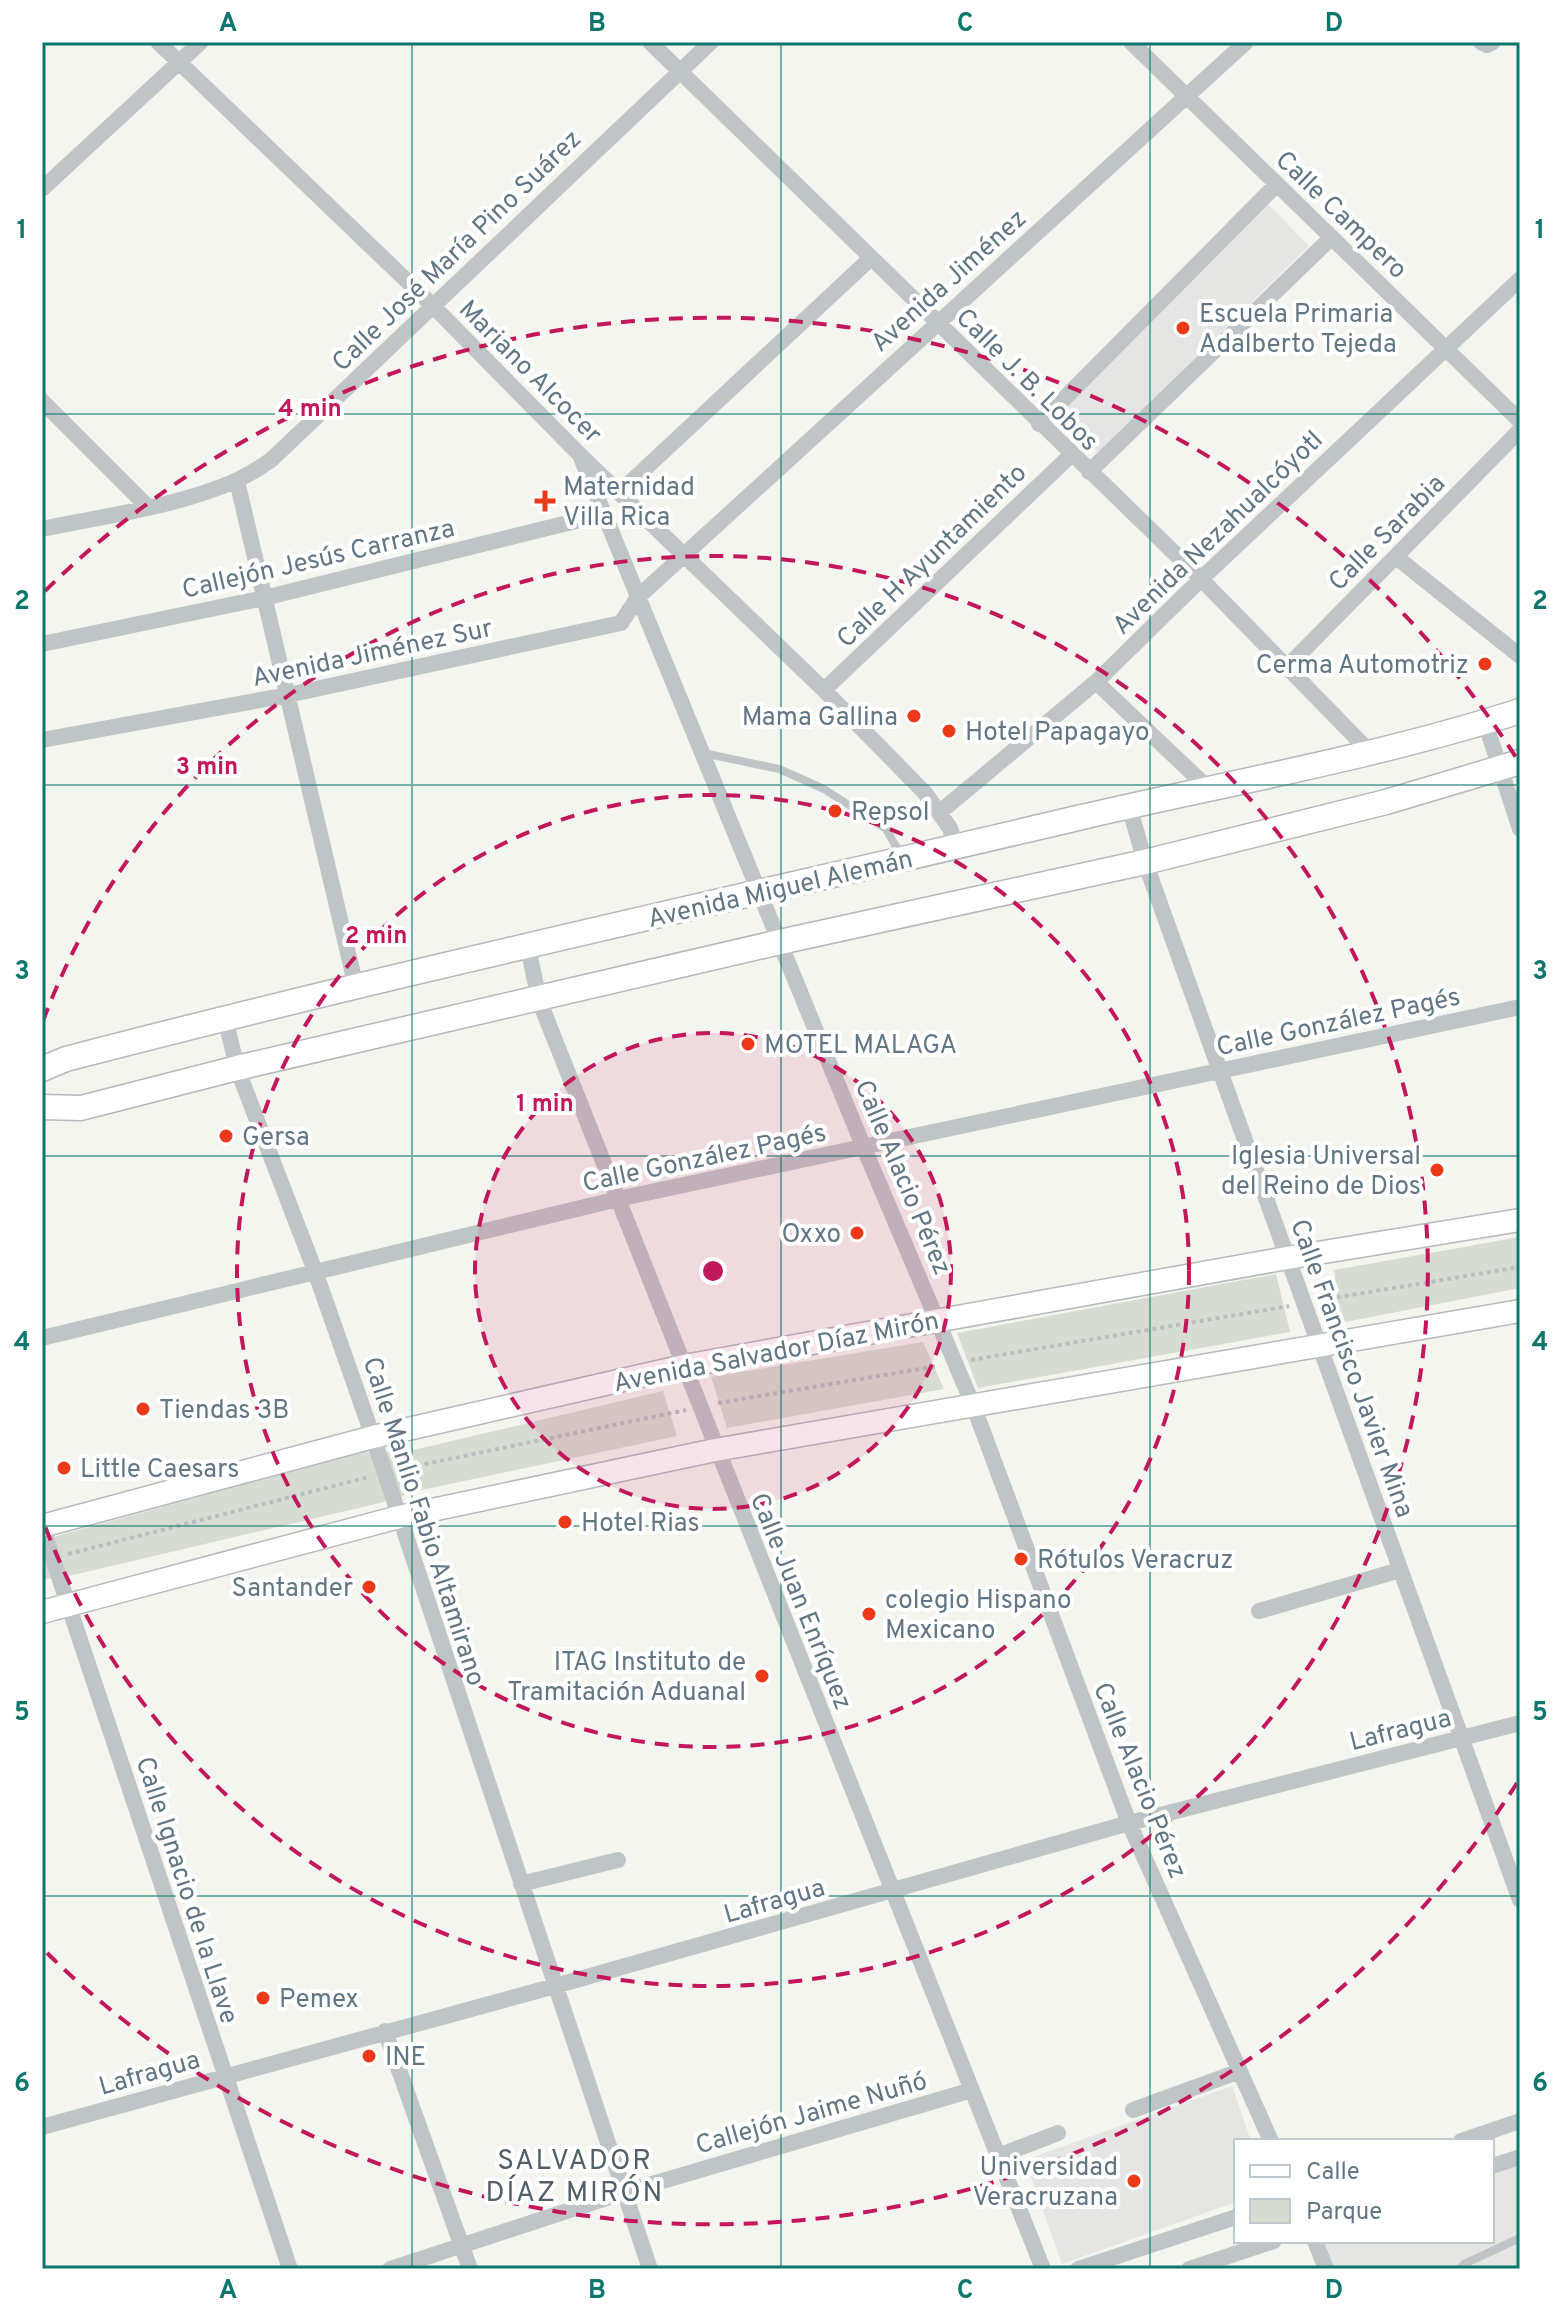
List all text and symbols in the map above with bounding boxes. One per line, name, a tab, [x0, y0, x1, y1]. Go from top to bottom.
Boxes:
text: A	[219, 8, 237, 41]
text: B	[588, 8, 606, 41]
text: C	[957, 8, 973, 41]
text: D	[1325, 8, 1343, 41]
street label: Calle José María Pino Suárez	[326, 124, 589, 380]
street label: Calle Campero	[1267, 145, 1413, 287]
street label: Avenida Jiménez	[865, 203, 1034, 361]
text: 1	[17, 215, 27, 248]
text: 1	[1535, 215, 1545, 248]
street label: Mariano Alcocer	[451, 294, 608, 451]
place label: Escuela Primaria Adalberto Tejeda	[1199, 299, 1397, 362]
street label: Calle J. B. Lobos	[948, 302, 1105, 459]
marker: Escuela Primaria Adalberto Tejeda	[1174, 319, 1192, 337]
text: 4 min	[278, 395, 342, 425]
street label: Avenida Nezahualcóyotl	[1107, 425, 1331, 643]
street label: Calle H Ayuntamiento	[831, 458, 1035, 656]
street label: Calle Sarabia	[1322, 468, 1453, 599]
place label: Maternidad Villa Rica	[563, 472, 695, 535]
marker: Maternidad Villa Rica	[534, 490, 556, 512]
street label: Callejón Jesús Carranza	[179, 513, 458, 608]
text: 2	[14, 586, 30, 619]
text: 2	[1532, 586, 1548, 619]
street label: Avenida Jiménez Sur	[249, 613, 496, 696]
place label: Cerma Automotriz	[1256, 650, 1469, 683]
marker: Cerma Automotriz	[1476, 655, 1494, 673]
place label: Mama Gallina	[742, 702, 898, 735]
marker: Mama Gallina	[905, 707, 923, 725]
place label: Hotel Papagayo	[965, 717, 1150, 750]
marker: Hotel Papagayo	[940, 722, 958, 740]
text: 3 min	[176, 753, 238, 783]
place label: Repsol	[851, 797, 930, 830]
marker: Repsol	[826, 802, 844, 820]
street label: Avenida Miguel Alemán	[645, 844, 916, 937]
text: 2 min	[345, 922, 407, 952]
text: 3	[14, 956, 30, 989]
text: 3	[1532, 956, 1548, 989]
street label: Calle González Pagés	[1214, 981, 1463, 1065]
place label: MOTEL MALAGA	[764, 1030, 957, 1063]
marker: MOTEL MALAGA	[739, 1035, 757, 1053]
street label: Calle Alacio Pérez	[846, 1075, 958, 1280]
text: 1 min	[516, 1090, 574, 1120]
street label: Calle González Pagés	[580, 1117, 829, 1201]
place label: Gersa	[242, 1122, 310, 1155]
marker: Gersa	[217, 1127, 235, 1145]
place label: Iglesia Universal del Reino de Dios	[1221, 1141, 1421, 1204]
marker: Iglesia Universal del Reino de Dios	[1428, 1161, 1446, 1179]
street label: Calle Francisco Javier Mina	[1281, 1215, 1420, 1523]
place label: Oxxo	[781, 1219, 841, 1252]
marker: Oxxo	[848, 1224, 866, 1242]
centre of rings	[699, 1257, 727, 1285]
street label: Avenida Salvador Díaz Mirón	[611, 1306, 942, 1401]
text: 4	[14, 1327, 30, 1360]
text: 4	[1532, 1327, 1548, 1360]
street label: Calle Manlio Fabio Altamirano	[354, 1353, 491, 1690]
place label: Tiendas 3B	[159, 1395, 289, 1428]
marker: Tiendas 3B	[134, 1400, 152, 1418]
place label: Little Caesars	[80, 1454, 239, 1487]
marker: Little Caesars	[55, 1459, 73, 1477]
street label: Calle Juan Enríquez	[741, 1489, 858, 1715]
place label: Hotel Rias	[581, 1508, 700, 1541]
marker: Hotel Rias	[556, 1513, 574, 1531]
place label: Rótulos Veracruz	[1037, 1545, 1233, 1578]
marker: Rótulos Veracruz	[1012, 1550, 1030, 1568]
place label: Santander	[232, 1573, 353, 1606]
marker: Santander	[360, 1578, 378, 1596]
place label: colegio Hispano Mexicano	[885, 1585, 1071, 1648]
marker: colegio Hispano Mexicano	[860, 1605, 878, 1623]
place label: ITAG Instituto de Tramitación Aduanal	[507, 1647, 746, 1710]
marker: ITAG Instituto de Tramitación Aduanal	[753, 1667, 771, 1685]
street label: Calle Alacio Pérez	[1084, 1678, 1193, 1884]
text: 5	[14, 1697, 30, 1730]
text: 5	[1532, 1697, 1548, 1730]
street label: Lafragua	[1346, 1703, 1455, 1760]
street label: Calle Ignacio de la Llave	[127, 1753, 244, 2029]
street label: Lafragua	[720, 1872, 829, 1933]
place label: Pemex	[279, 1984, 359, 2017]
marker: Pemex	[254, 1989, 272, 2007]
place label: INE	[385, 2042, 426, 2075]
street label: Lafragua	[95, 2044, 204, 2105]
marker: INE	[360, 2047, 378, 2065]
street label: Callejón Jaime Nuñó	[692, 2066, 931, 2163]
text: 6	[14, 2068, 30, 2101]
text: 6	[1532, 2068, 1548, 2101]
legend	[1234, 2139, 1494, 2243]
district label: SALVADOR DÍAZ MIRÓN	[486, 2144, 664, 2212]
place label: Universidad Veracruzana	[972, 2152, 1118, 2215]
text: Calle	[1306, 2158, 1360, 2188]
marker: Universidad Veracruzana	[1125, 2172, 1143, 2190]
text: Parque	[1306, 2198, 1382, 2228]
text: A	[219, 2275, 237, 2308]
text: B	[588, 2275, 606, 2308]
text: C	[957, 2275, 973, 2308]
text: D	[1325, 2275, 1343, 2308]

